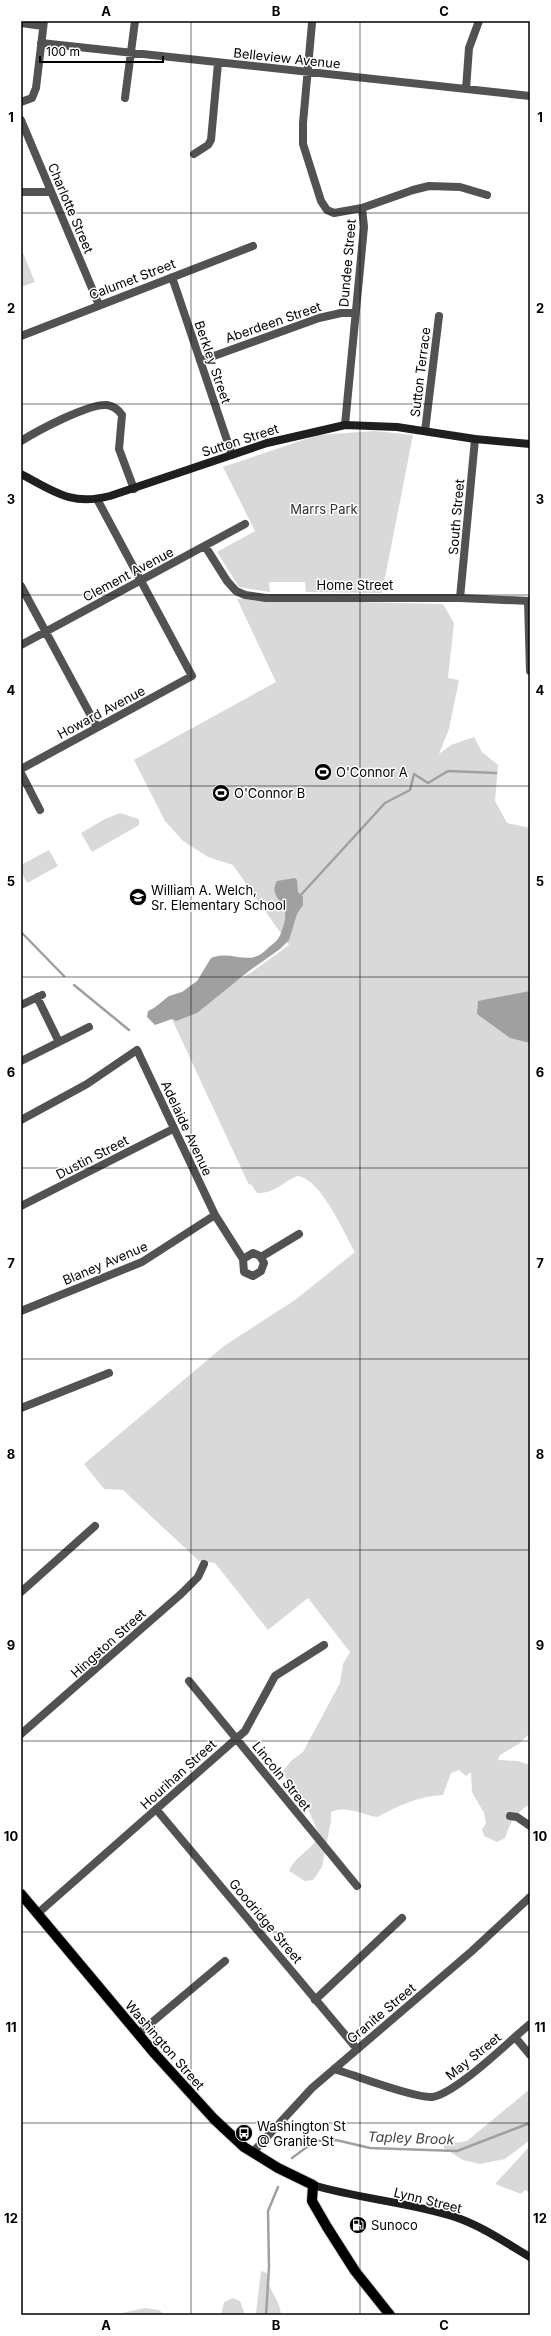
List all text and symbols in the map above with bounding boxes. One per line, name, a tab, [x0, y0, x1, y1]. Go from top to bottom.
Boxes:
text: A	[101, 3, 111, 19]
text: B	[272, 3, 281, 19]
text: C	[439, 3, 449, 19]
scale bar	[40, 38, 163, 64]
text: 100 m	[46, 44, 80, 59]
street label: Belleview Avenue	[233, 44, 341, 72]
text: 1	[8, 109, 14, 125]
text: 1	[537, 109, 543, 125]
street label: Charlotte Street	[45, 160, 97, 256]
street label: Dundee Street	[335, 218, 359, 308]
street label: Calumet Street	[87, 255, 177, 303]
street label: Aberdeen Street	[223, 298, 323, 346]
text: 2	[7, 300, 15, 316]
text: 2	[536, 300, 544, 316]
street label: Berkley Street	[191, 319, 235, 405]
street label: Sutton Terrace	[407, 326, 433, 418]
street label: Sutton Street	[200, 420, 280, 460]
street label: South Street	[445, 478, 467, 556]
text: 3	[7, 491, 15, 507]
text: 3	[536, 491, 544, 507]
park label: Marrs Park	[290, 501, 358, 517]
street label: Clement Avenue	[80, 543, 176, 605]
street label: Home Street	[317, 577, 393, 593]
text: 4	[7, 682, 16, 698]
street label: Howard Avenue	[54, 682, 148, 742]
text: 4	[536, 682, 545, 698]
sports icon: O'Connor A	[313, 762, 333, 782]
place label: O'Connor A	[336, 764, 408, 780]
sports icon: O'Connor B	[211, 783, 231, 803]
place label: O'Connor B	[234, 785, 305, 801]
text: 5	[7, 873, 15, 889]
text: 5	[536, 873, 544, 889]
place label: William A. Welch, Sr. Elementary School	[151, 882, 286, 913]
school or university icon: William A. Welch, Sr. Elementary School	[128, 887, 148, 907]
text: 6	[7, 1064, 15, 1080]
text: 6	[536, 1064, 544, 1080]
street label: Adelaide Avenue	[158, 1078, 216, 1178]
street label: Dustin Street	[53, 1132, 131, 1182]
street label: Blaney Avenue	[60, 1238, 150, 1288]
text: 7	[7, 1255, 15, 1271]
text: 7	[536, 1255, 544, 1271]
text: 8	[7, 1446, 15, 1462]
text: 8	[536, 1446, 544, 1462]
street label: Hingston Street	[67, 1605, 149, 1681]
text: 9	[7, 1637, 15, 1653]
text: 9	[536, 1637, 544, 1653]
street label: Hourihan Street	[137, 1736, 219, 1812]
street label: Lincoln Street	[249, 1738, 315, 1814]
text: 10	[4, 1828, 18, 1844]
text: 10	[533, 1828, 547, 1844]
street label: Goodridge Street	[226, 1876, 306, 1966]
street label: Granite Street	[343, 1980, 419, 2046]
street label: Washington Street	[122, 1997, 208, 2093]
text: 11	[5, 2019, 17, 2035]
text: 11	[534, 2019, 546, 2035]
street label: May Street	[442, 2029, 504, 2083]
place label: Washington St @ Granite St	[257, 2118, 346, 2149]
bus stop icon: Washington St @ Granite St	[234, 2123, 254, 2143]
water label: Tapley Brook	[367, 2127, 455, 2148]
street label: Lynn Street	[392, 2184, 464, 2216]
text: 12	[4, 2210, 18, 2226]
text: 12	[533, 2210, 547, 2226]
fuel station icon: Sunoco	[348, 2215, 368, 2235]
place label: Sunoco	[371, 2217, 418, 2233]
text: A	[101, 2317, 111, 2333]
text: B	[272, 2317, 281, 2333]
text: C	[439, 2317, 449, 2333]

